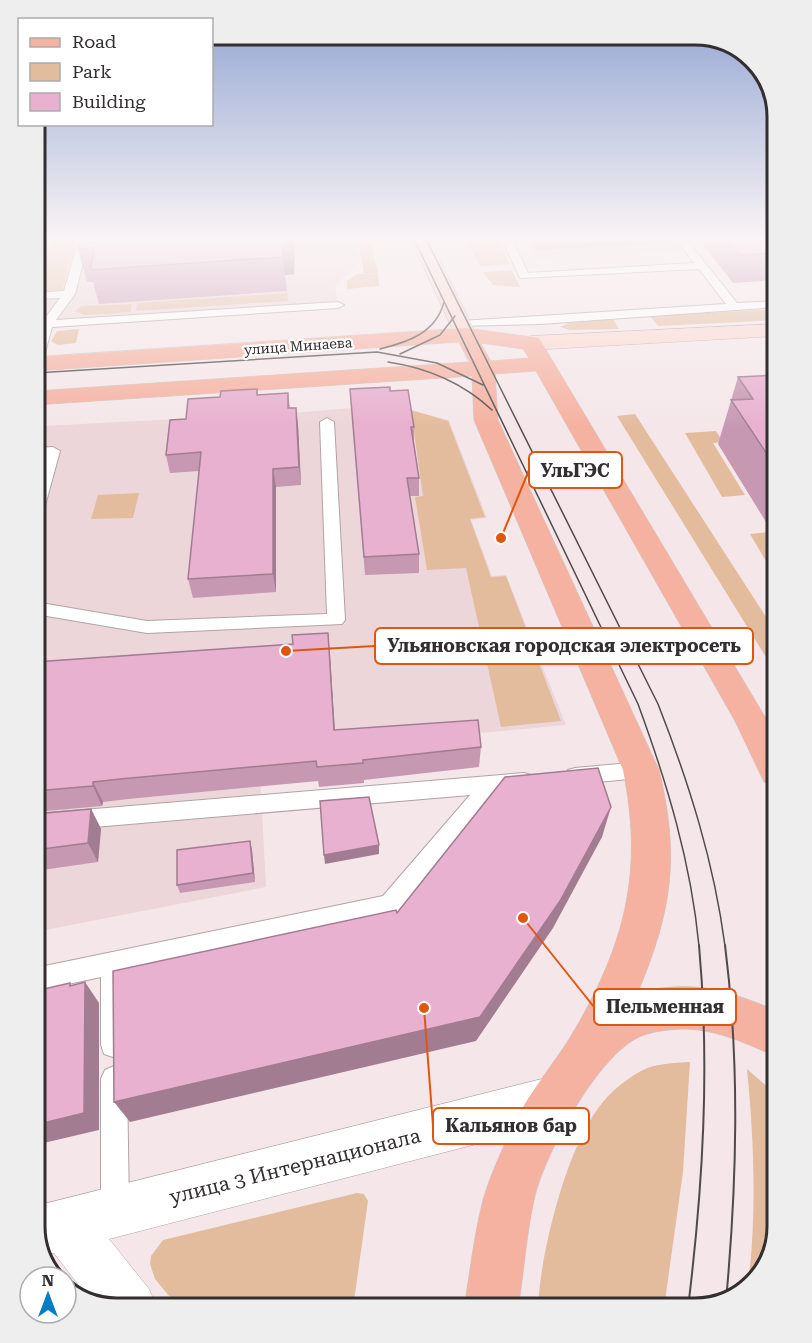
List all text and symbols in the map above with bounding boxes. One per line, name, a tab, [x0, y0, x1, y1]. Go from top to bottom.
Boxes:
legend	[18, 18, 213, 126]
text: Road	[72, 31, 117, 52]
text: Park	[72, 61, 112, 82]
text: Building	[72, 91, 146, 112]
street label: улица Минаева	[243, 334, 353, 358]
callout: УльГЭС	[529, 452, 622, 488]
text: УльГЭС	[540, 460, 610, 481]
callout: Ульяновская городская электросеть	[375, 628, 753, 664]
text: Ульяновская городская электросеть	[387, 635, 741, 656]
callout: Пельменная	[594, 989, 736, 1025]
text: Пельменная	[606, 996, 724, 1017]
callout: Кальянов бар	[433, 1108, 589, 1144]
text: Кальянов бар	[445, 1115, 577, 1136]
street label: улица 3 Интернационала	[167, 1123, 423, 1209]
north arrow	[18, 1265, 78, 1325]
text: N	[42, 1271, 54, 1290]

